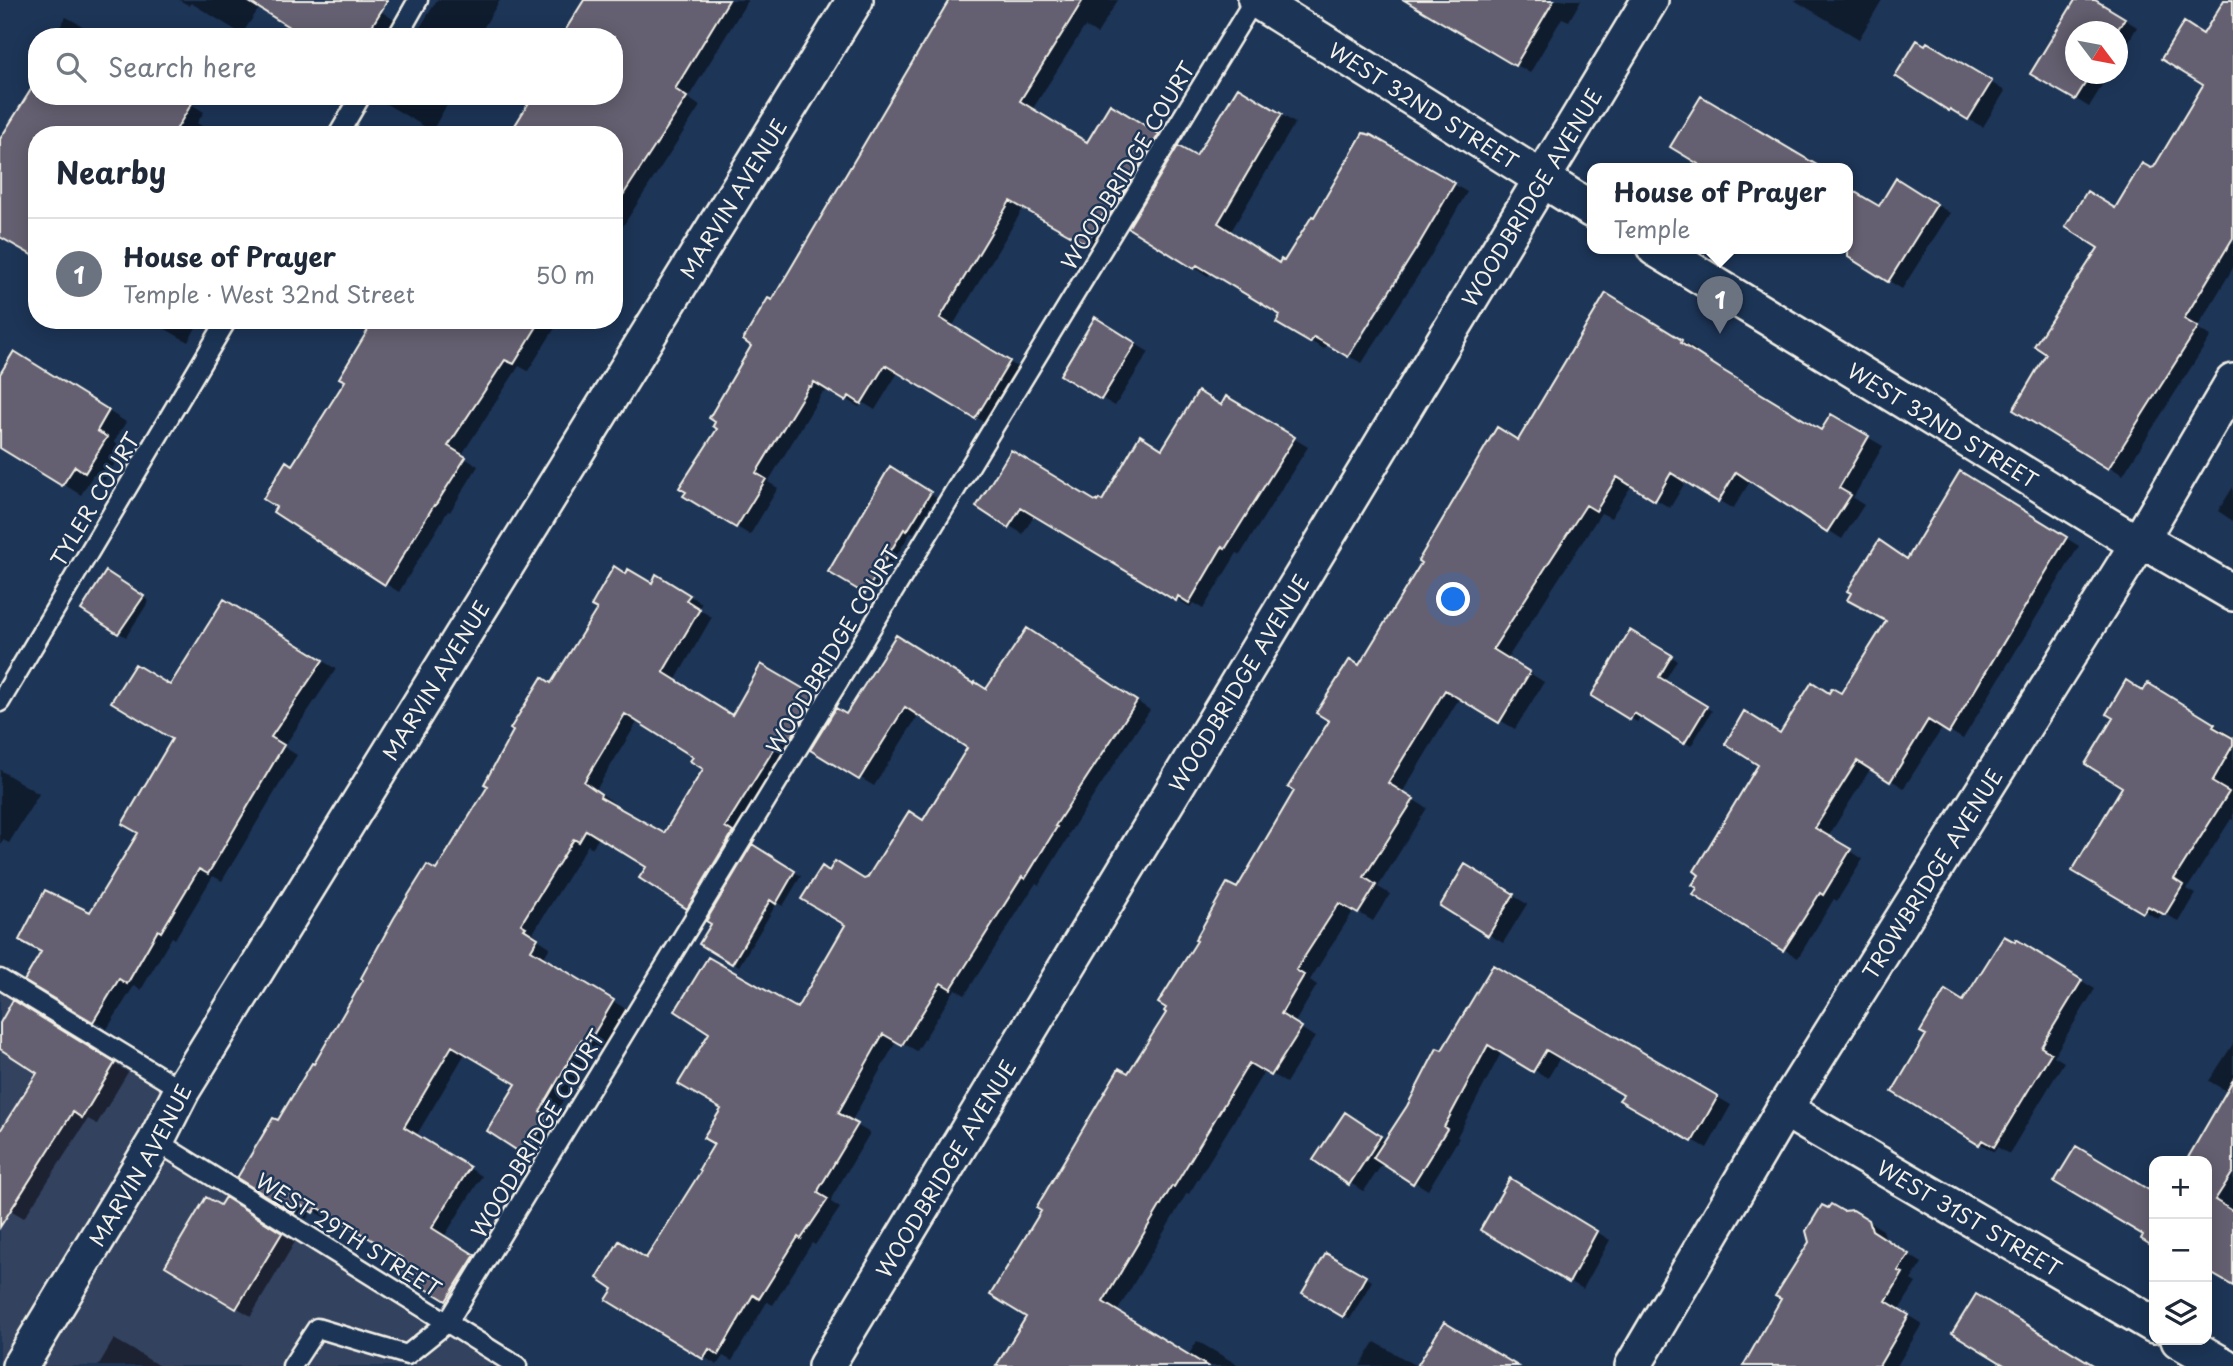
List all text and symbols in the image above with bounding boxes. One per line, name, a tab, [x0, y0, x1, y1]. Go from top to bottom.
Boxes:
north arrow	[2065, 21, 2128, 84]
search box	[28, 28, 623, 105]
street label: WEST 32ND STREET	[1323, 34, 1525, 176]
text: Search here	[108, 47, 257, 86]
icon: search	[52, 48, 90, 86]
street label: WOODBRIDGE COURT	[1052, 54, 1202, 275]
street label: WOODBRIDGE AVENUE	[1453, 82, 1609, 312]
street label: MARVIN AVENUE	[671, 112, 794, 285]
text: Nearby	[56, 149, 166, 194]
popup	[1587, 163, 1853, 254]
text: House of Prayer	[1614, 172, 1827, 211]
text: Temple	[1614, 211, 1690, 246]
text: House of Prayer	[123, 237, 336, 276]
text: 1	[74, 257, 85, 292]
text: 50 m	[535, 257, 595, 292]
text: Temple · West 32nd Street	[123, 276, 415, 311]
pin: 1	[1697, 276, 1743, 334]
street label: WEST 32ND STREET	[1842, 354, 2045, 495]
street label: TYLER COURT	[41, 425, 147, 572]
street label: WOODBRIDGE COURT	[757, 538, 907, 759]
street label: WOODBRIDGE AVENUE	[1160, 568, 1316, 798]
your location	[1436, 582, 1470, 616]
street label: MARVIN AVENUE	[374, 594, 497, 766]
street label: TROWBRIDGE AVENUE	[1853, 762, 2010, 985]
street label: WOODBRIDGE COURT	[462, 1022, 612, 1243]
street label: WOODBRIDGE AVENUE	[867, 1053, 1023, 1283]
street label: MARVIN AVENUE	[80, 1078, 199, 1252]
street label: WEST 31ST STREET	[1871, 1151, 2068, 1284]
map controls	[2149, 1156, 2212, 1345]
button: +	[2149, 1156, 2212, 1219]
street label: WEST 29TH STREET	[250, 1164, 448, 1304]
button: −	[2149, 1219, 2212, 1282]
button: layers	[2149, 1282, 2212, 1345]

